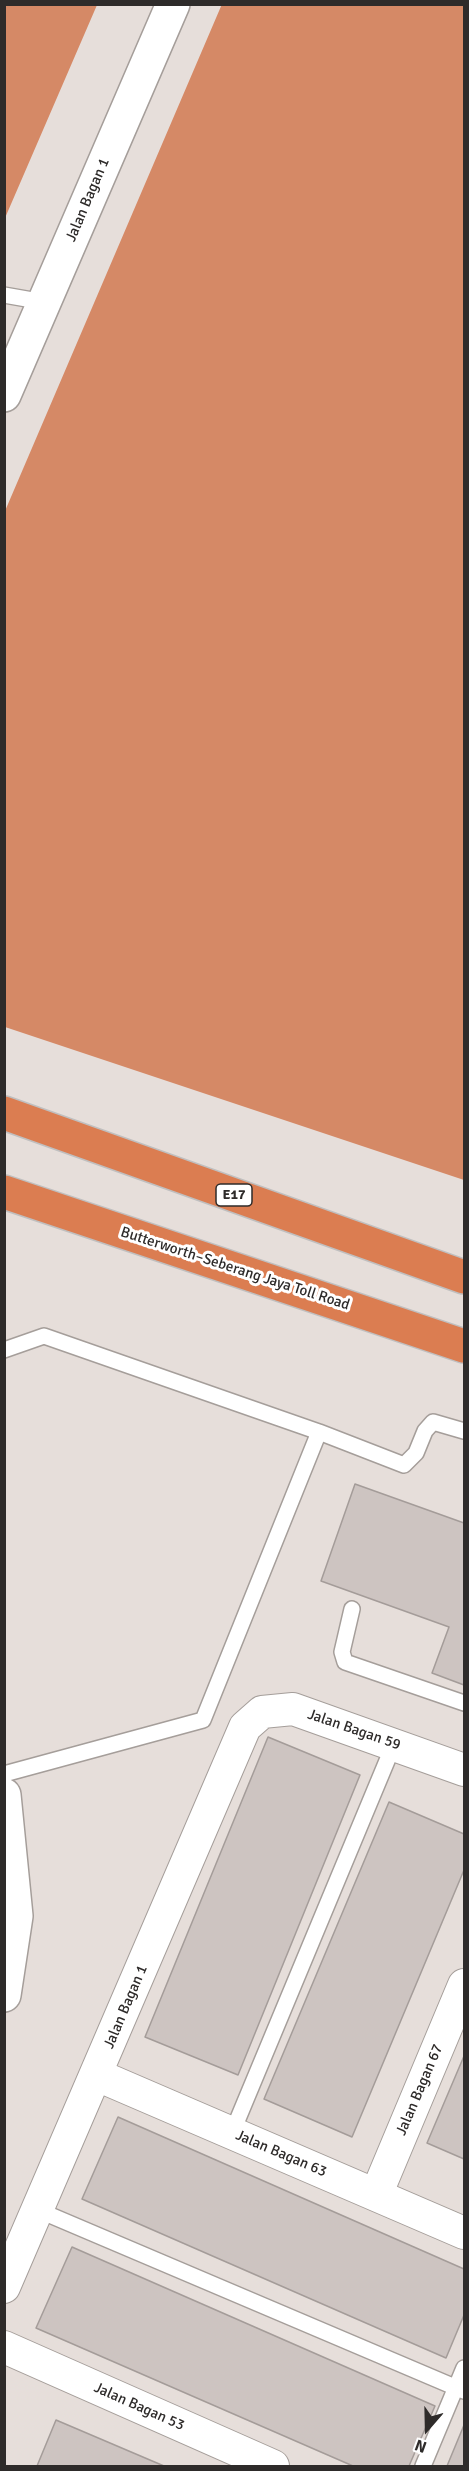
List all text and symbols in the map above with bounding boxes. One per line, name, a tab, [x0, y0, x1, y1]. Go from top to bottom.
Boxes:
street label: Jalan Bagan 1	[62, 155, 114, 245]
road number: E17	[216, 1184, 252, 1206]
street label: Butterworth–Seberang Jaya Toll Road	[118, 1223, 352, 1315]
street label: Jalan Bagan 59	[305, 1706, 403, 1754]
street label: Jalan Bagan 1	[100, 1962, 152, 2052]
street label: Jalan Bagan 67	[393, 2042, 447, 2138]
street label: Jalan Bagan 63	[233, 2127, 329, 2181]
street label: Jalan Bagan 53	[91, 2379, 187, 2435]
north arrow	[397, 2399, 457, 2459]
text: N	[412, 2435, 430, 2457]

